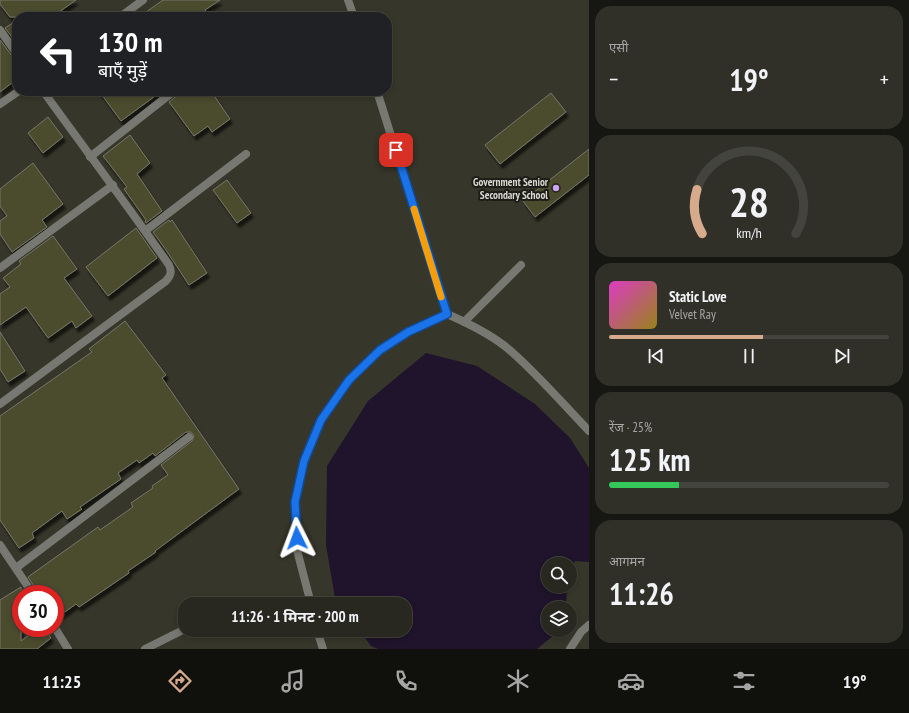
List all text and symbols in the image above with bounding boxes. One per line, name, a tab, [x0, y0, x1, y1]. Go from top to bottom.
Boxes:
text: 130 m	[98, 23, 162, 60]
icon: left	[32, 28, 84, 80]
text: एसी	[609, 39, 628, 56]
text: बाएँ मुड़ें	[98, 59, 147, 82]
text: 19°	[729, 60, 769, 99]
text: −	[609, 65, 618, 93]
text: +	[880, 65, 889, 93]
pin	[379, 133, 413, 167]
icon: arrive	[385, 139, 407, 161]
place label: Government Senior Secondary School	[473, 175, 549, 202]
text: 28	[729, 175, 769, 228]
marker: Government Senior Secondary School	[551, 183, 561, 193]
text: km/h	[736, 222, 762, 241]
text: Static Love	[669, 287, 727, 306]
text: Velvet Ray	[669, 306, 716, 323]
icon: previous	[645, 345, 667, 367]
icon: pause	[738, 345, 760, 367]
icon: next	[831, 345, 853, 367]
text: रेंज · 25%	[609, 419, 652, 436]
text: 125 km	[609, 440, 690, 479]
position arrow	[276, 517, 318, 559]
text: आगमन	[609, 553, 645, 570]
map controls	[541, 557, 577, 637]
button: search	[541, 557, 577, 593]
text: 11:26	[609, 574, 674, 613]
speed limit sign: 30	[12, 585, 64, 637]
button: layers	[541, 601, 577, 637]
text: 11:26 · 1 मिनट · 200 m	[231, 607, 359, 626]
icon: directions	[166, 667, 194, 695]
icon: music	[279, 667, 307, 695]
icon: phone	[392, 667, 420, 695]
icon: climate	[504, 667, 532, 695]
icon: car	[617, 667, 645, 695]
icon: filters	[730, 667, 758, 695]
text: 11:25	[42, 670, 81, 693]
text: 19°	[843, 670, 867, 693]

